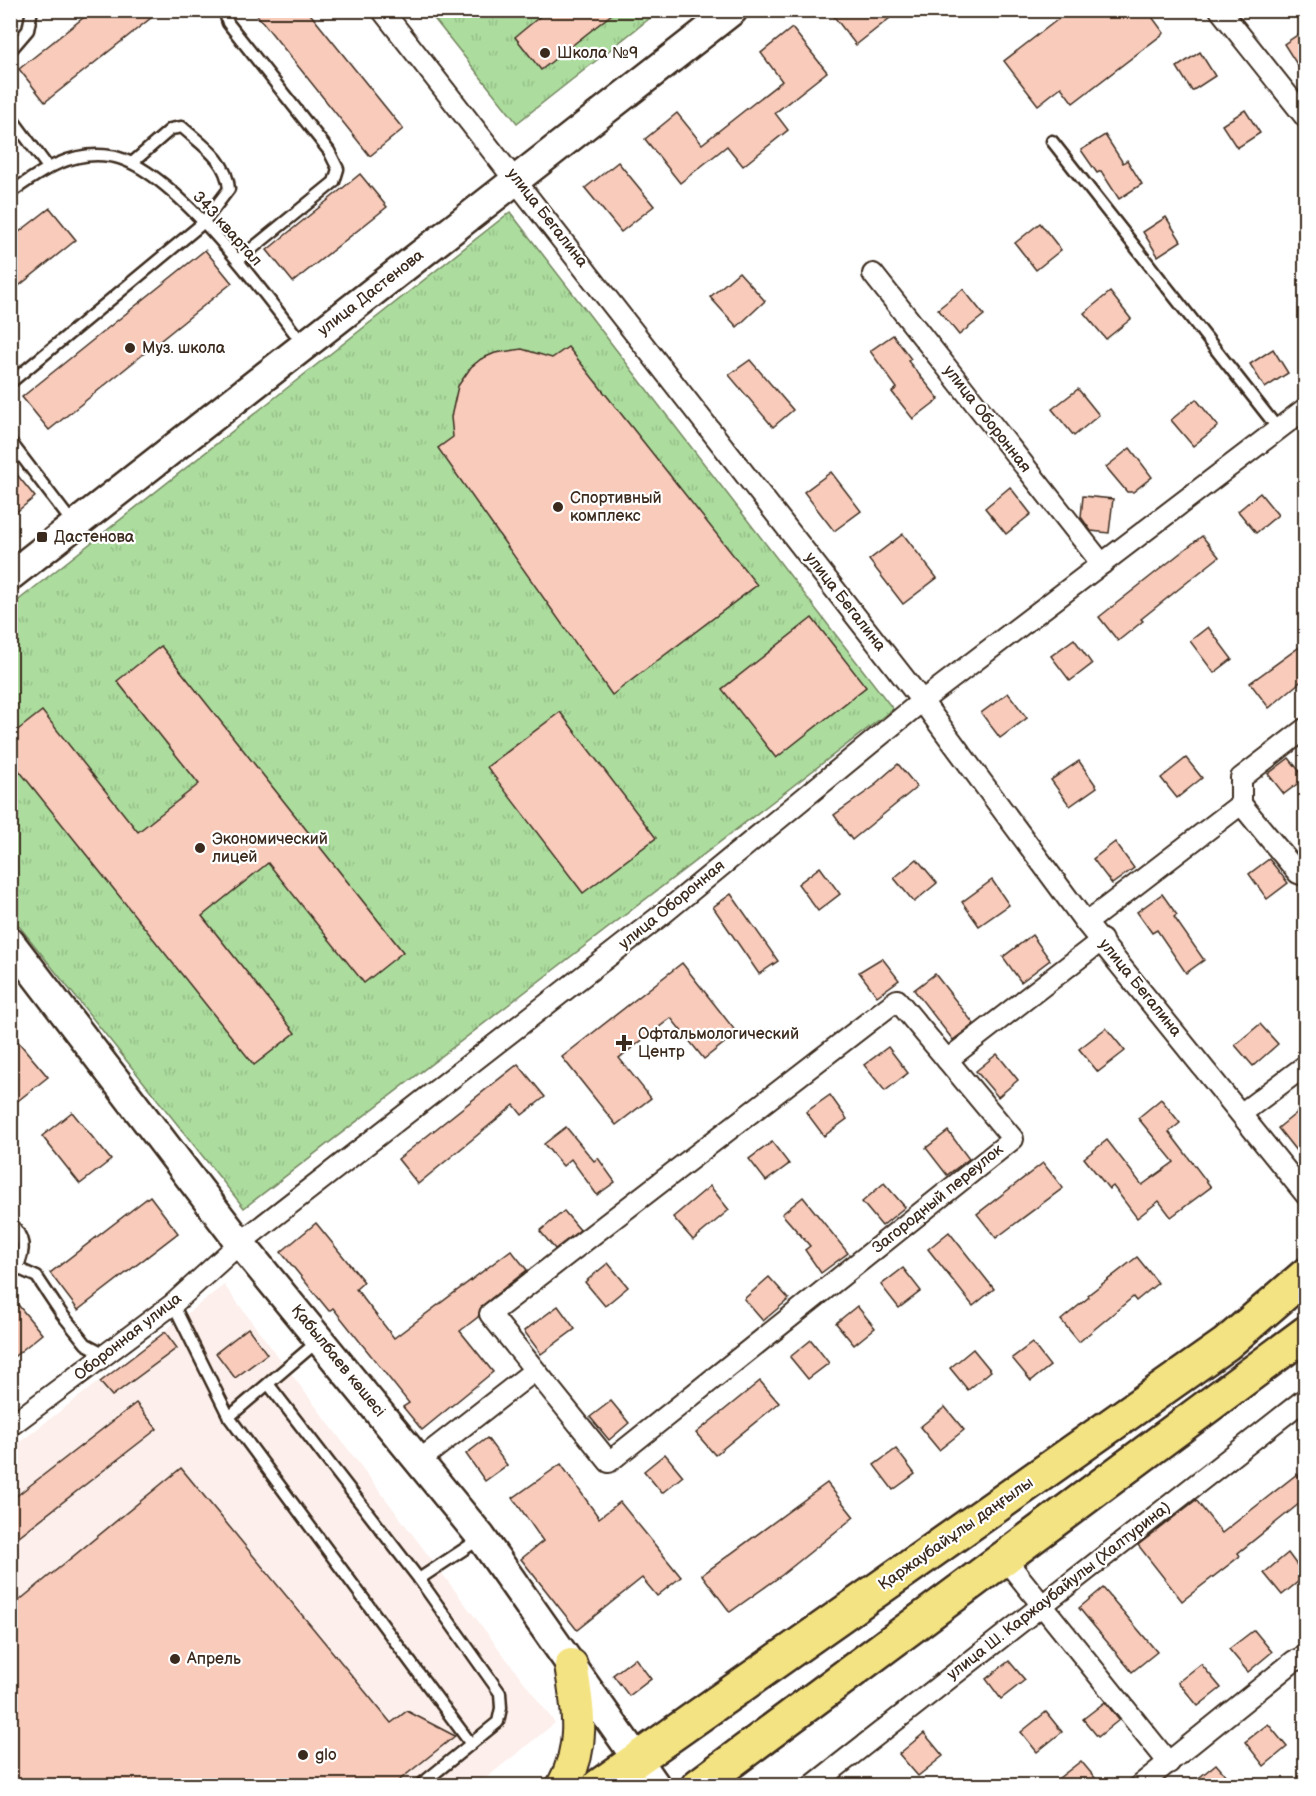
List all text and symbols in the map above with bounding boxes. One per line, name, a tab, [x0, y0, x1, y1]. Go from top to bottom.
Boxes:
place label: Школа №9	[557, 44, 638, 63]
marker: Школа №9	[538, 46, 552, 60]
street label: улица Бегалина	[502, 165, 592, 272]
street label: 343 квартал	[188, 188, 266, 270]
street label: улица Дастенова	[314, 246, 428, 340]
place label: Муз. школа	[142, 339, 226, 358]
marker: Муз. школа	[123, 341, 137, 355]
street label: улица Оборонная	[939, 362, 1035, 477]
place label: Спортивный комплекс	[570, 489, 662, 526]
marker: Спортивный комплекс	[551, 500, 565, 514]
place label: Дастенова	[54, 528, 135, 547]
marker: Дастенова	[35, 530, 49, 544]
street label: улица Бегалина	[800, 549, 890, 656]
place label: Экономический лицей	[212, 830, 328, 867]
marker: Экономический лицей	[193, 841, 207, 855]
street label: улица Оборонная	[615, 856, 729, 954]
street label: улица Бегалина	[1095, 935, 1186, 1041]
place label: Офтальмологический Центр	[638, 1025, 799, 1062]
marker: Офтальмологический Центр	[615, 1034, 633, 1052]
street label: Загородный переулок	[869, 1140, 1008, 1258]
street label: Оборонная улица	[71, 1289, 186, 1385]
street label: Қабылбаев көшесі	[287, 1301, 389, 1421]
street label: Қаржаубайұлы даңғылы	[875, 1473, 1037, 1595]
street label: улица Ш. Каржаубайулы (Халтурина)	[943, 1498, 1175, 1684]
place label: Апрель	[186, 1650, 241, 1669]
marker: Апрель	[168, 1652, 182, 1666]
place label: glo	[315, 1746, 337, 1765]
marker: glo	[296, 1748, 310, 1762]

